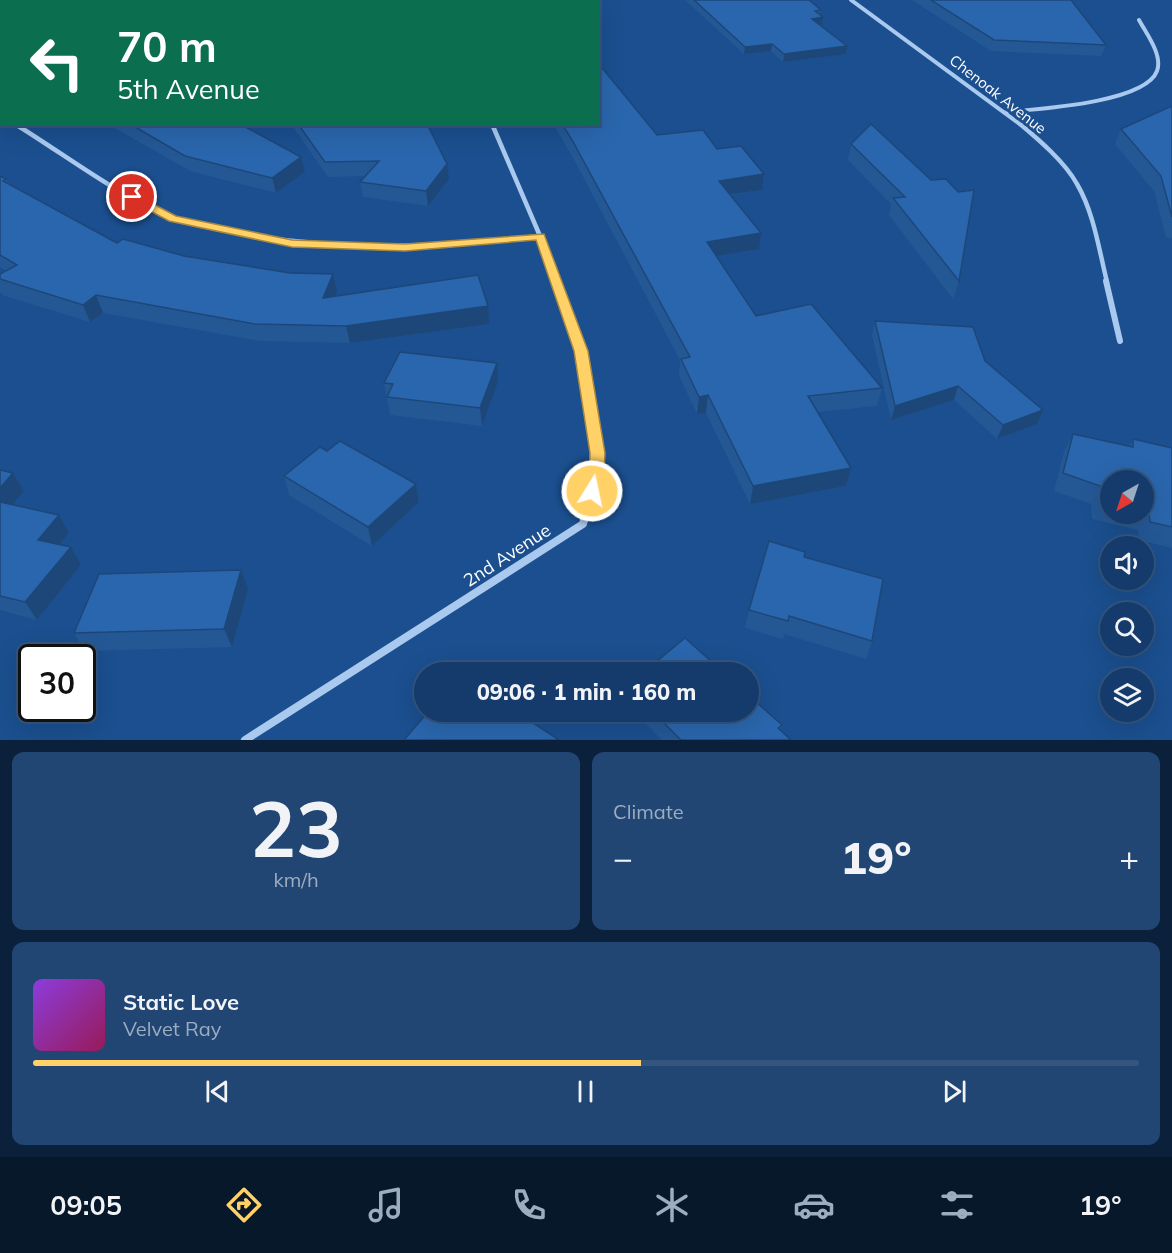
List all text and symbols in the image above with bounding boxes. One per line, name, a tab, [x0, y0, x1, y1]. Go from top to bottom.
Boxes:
text: 70 m	[117, 20, 217, 73]
icon: left	[18, 24, 96, 102]
street label: Chenoak Avenue	[946, 50, 1050, 138]
text: 5th Avenue	[117, 72, 260, 106]
pin	[106, 171, 157, 222]
icon: arrive	[115, 180, 148, 213]
position arrow	[560, 459, 624, 523]
north arrow	[1100, 470, 1154, 524]
map controls	[1100, 470, 1154, 722]
street label: 2nd Avenue	[459, 518, 555, 592]
button: sound	[1100, 536, 1154, 590]
button: search	[1100, 602, 1154, 656]
speed limit sign: 30	[18, 644, 96, 722]
button: layers	[1100, 668, 1154, 722]
text: 09:06 · 1 min · 160 m	[477, 678, 696, 706]
text: 23	[249, 779, 343, 877]
text: Climate	[613, 799, 684, 824]
text: 19°	[840, 829, 912, 885]
text: −	[613, 837, 633, 878]
text: +	[1119, 837, 1139, 878]
text: km/h	[273, 867, 319, 892]
text: Static Love	[123, 988, 239, 1016]
text: Velvet Ray	[123, 1016, 221, 1041]
icon: previous	[201, 1075, 234, 1108]
icon: pause	[569, 1075, 602, 1108]
icon: next	[938, 1075, 971, 1108]
icon: directions	[223, 1184, 265, 1226]
icon: music	[365, 1184, 407, 1226]
icon: phone	[508, 1184, 550, 1226]
icon: climate	[651, 1184, 693, 1226]
icon: car	[793, 1184, 835, 1226]
icon: filters	[936, 1184, 978, 1226]
text: 09:05	[50, 1188, 122, 1222]
text: 19°	[1079, 1188, 1122, 1222]

